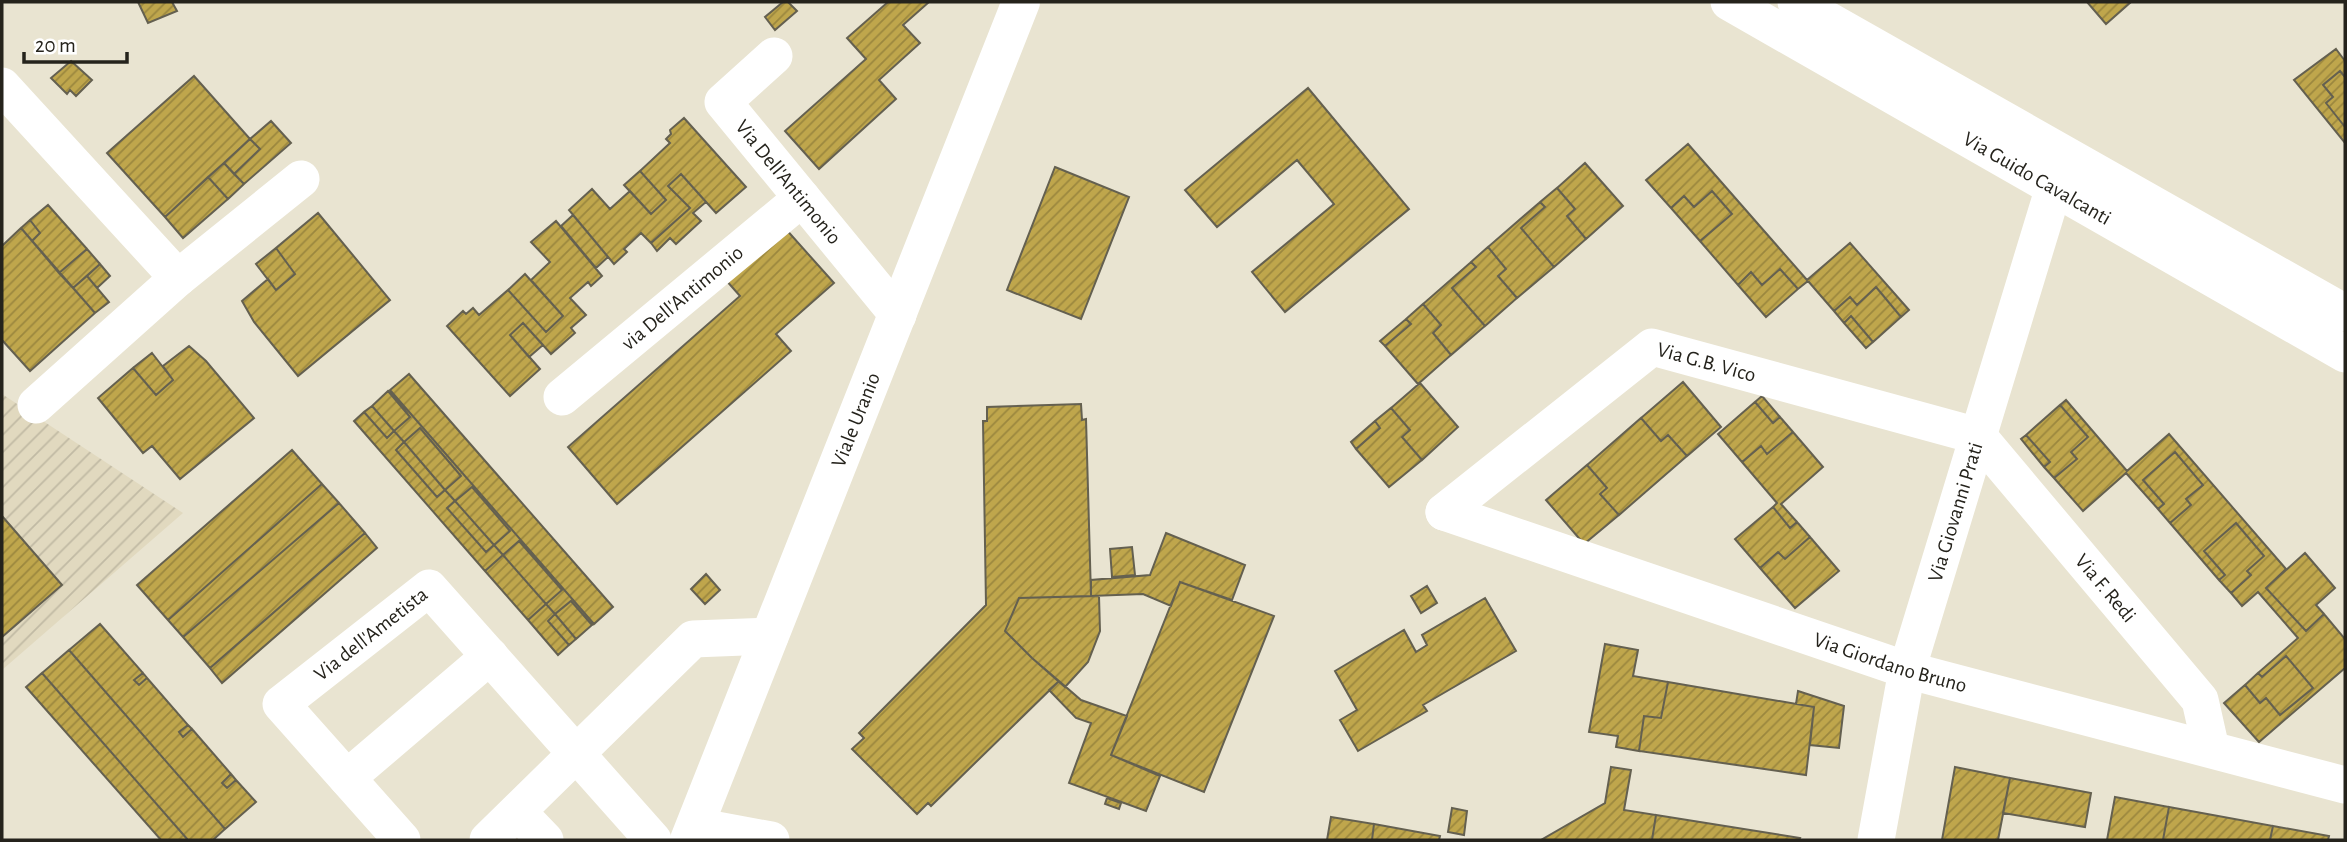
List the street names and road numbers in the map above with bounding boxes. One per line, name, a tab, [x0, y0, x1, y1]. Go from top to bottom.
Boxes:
street label: Via Dell'Antimonio	[731, 116, 845, 248]
street label: Via Guido Cavalcanti	[1959, 128, 2115, 229]
street label: via Dell'Antimonio	[618, 242, 747, 354]
street label: Via G.B. Vico	[1655, 339, 1758, 386]
street label: Viale Uranio	[828, 370, 884, 470]
street label: Via Giovanni Prati	[1924, 440, 1987, 584]
street label: Via F. Redi	[2071, 550, 2140, 626]
street label: Via dell'Ametista	[310, 583, 432, 685]
street label: Via Giordano Bruno	[1811, 629, 1969, 696]

